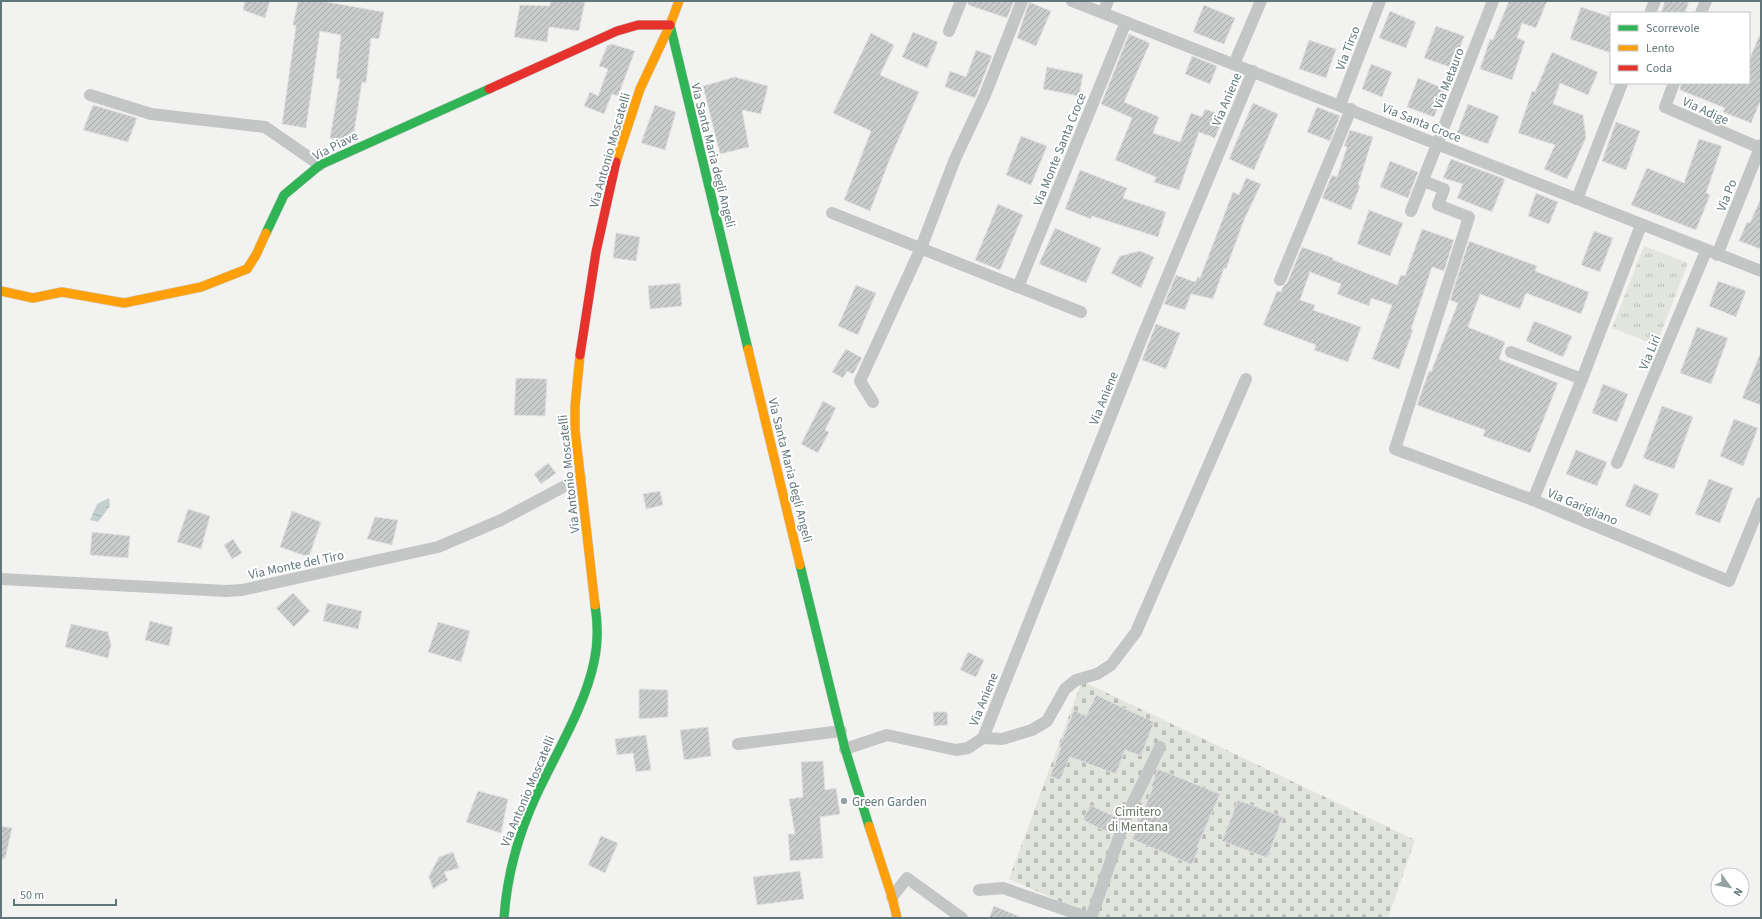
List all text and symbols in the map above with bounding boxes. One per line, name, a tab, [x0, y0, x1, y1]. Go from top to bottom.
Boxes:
legend	[1610, 12, 1750, 84]
text: Scorrevole	[1646, 20, 1699, 37]
street label: Via Tirso	[1331, 24, 1365, 73]
text: Lento	[1646, 40, 1675, 57]
street label: Via Metauro	[1429, 45, 1469, 111]
text: Coda	[1646, 60, 1672, 77]
street label: Via Aniene	[1208, 70, 1246, 129]
street label: Via Santa Maria degli Angeli	[686, 81, 740, 229]
street label: Via Monte Santa Croce	[1029, 90, 1091, 209]
street label: Via Antonio Moscatelli	[585, 91, 635, 210]
street label: Via Adige	[1679, 93, 1732, 129]
street label: Via Santa Croce	[1379, 99, 1464, 147]
street label: Via Piave	[310, 127, 361, 165]
street label: Via Po	[1712, 177, 1741, 214]
street label: Via Liri	[1635, 332, 1665, 373]
street label: Via Aniene	[1085, 369, 1123, 428]
street label: Via Santa Maria degli Angeli	[763, 396, 817, 544]
street label: Via Antonio Moscatelli	[554, 414, 584, 534]
street label: Via Garigliano	[1545, 484, 1621, 530]
street label: Via Monte del Tiro	[247, 546, 346, 584]
street label: Via Aniene	[965, 670, 1003, 729]
street label: Via Antonio Moscatelli	[496, 733, 559, 850]
place label: Green Garden	[852, 793, 927, 811]
marker: Green Garden	[839, 796, 849, 806]
park label: Cimitero di Mentana	[1108, 803, 1168, 836]
north arrow	[1710, 867, 1750, 907]
scale bar	[14, 881, 116, 907]
text: N	[1730, 885, 1746, 899]
text: 50 m	[20, 887, 44, 904]

